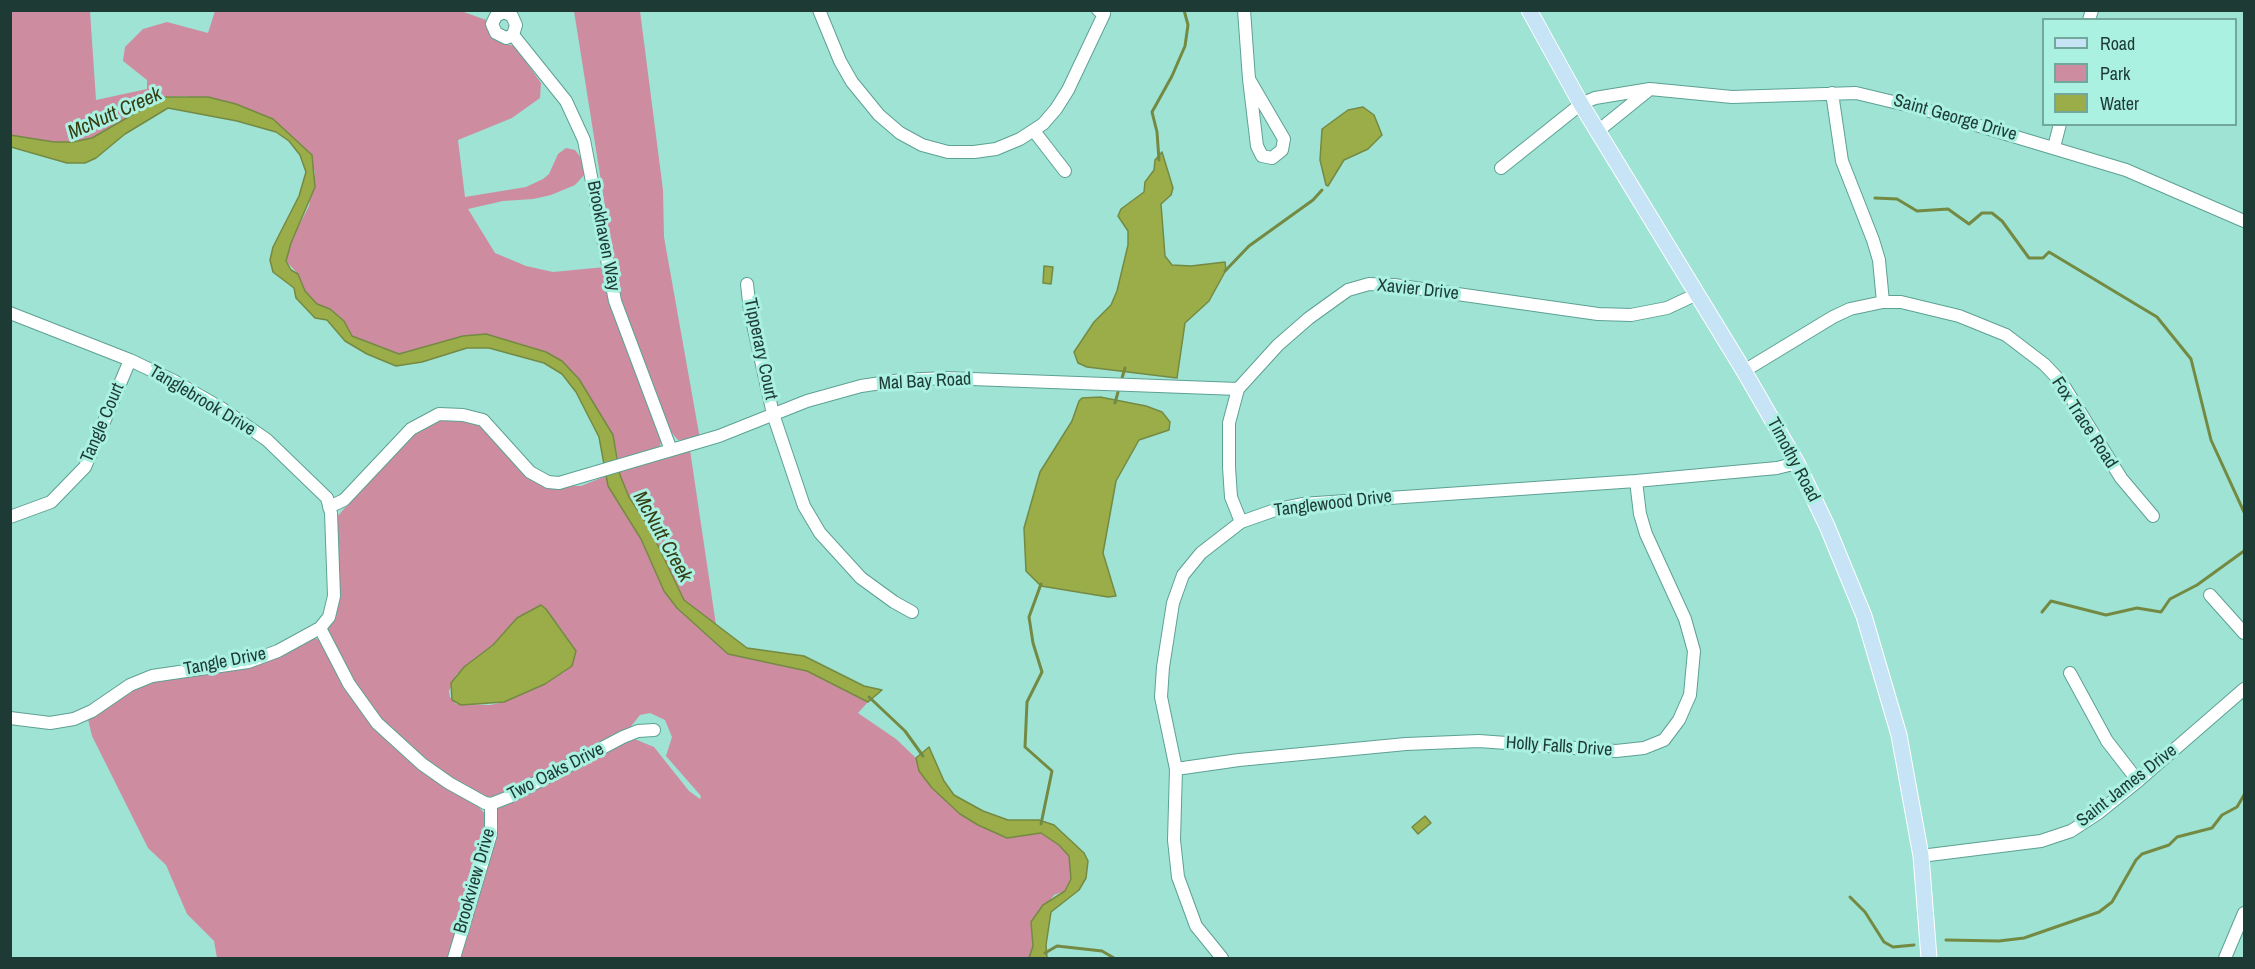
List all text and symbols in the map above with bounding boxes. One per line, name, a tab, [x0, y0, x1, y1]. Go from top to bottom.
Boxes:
legend	[2042, 18, 2237, 126]
text: Road	[2100, 31, 2135, 56]
text: Park	[2100, 61, 2130, 86]
water label: McNutt Creek	[64, 83, 166, 145]
street label: Saint George Drive	[1891, 90, 2019, 146]
text: Water	[2100, 91, 2139, 116]
street label: Brookhaven Way	[582, 179, 624, 293]
street label: Xavier Drive	[1376, 275, 1460, 305]
street label: Tipperary Court	[739, 296, 781, 402]
street label: Tanglebrook Drive	[145, 361, 259, 441]
street label: Mal Bay Road	[878, 369, 972, 395]
street label: Fox Trace Road	[2046, 373, 2122, 473]
street label: Tangle Court	[77, 380, 129, 466]
street label: Timothy Road	[1762, 414, 1824, 506]
street label: Tanglewood Drive	[1273, 486, 1393, 522]
water label: McNutt Creek	[627, 487, 697, 587]
street label: Tangle Drive	[182, 643, 268, 681]
street label: Holly Falls Drive	[1505, 733, 1613, 761]
street label: Two Oaks Drive	[504, 739, 608, 805]
street label: Saint James Drive	[2073, 740, 2181, 832]
street label: Brookview Drive	[450, 826, 500, 936]

